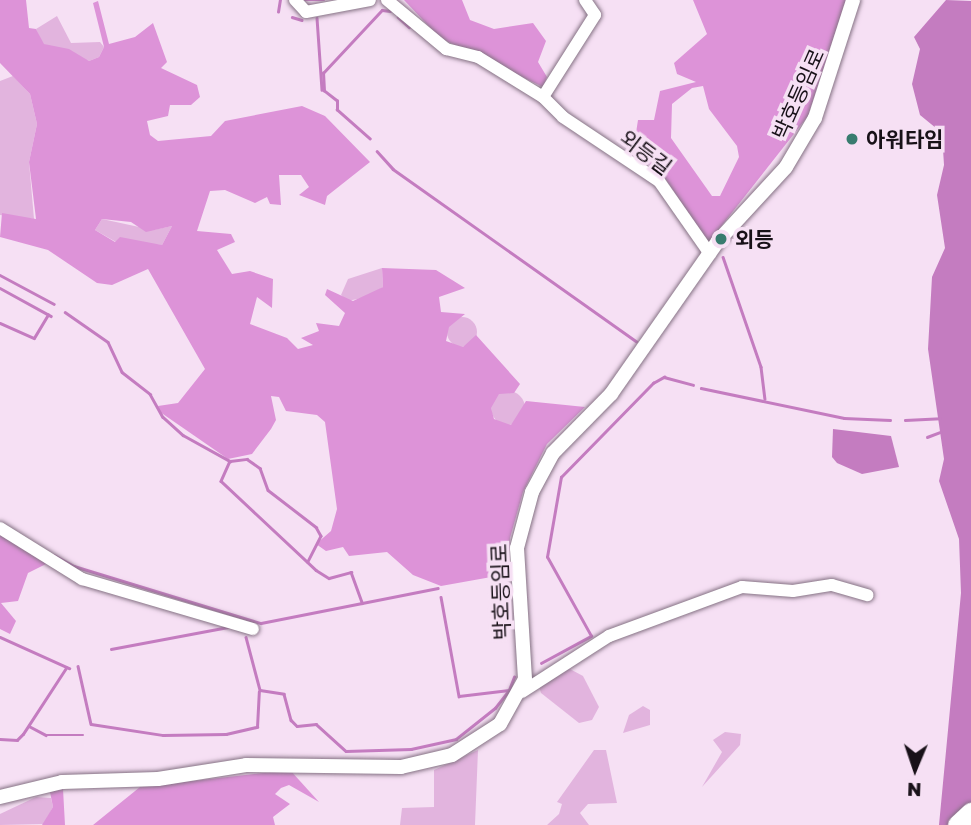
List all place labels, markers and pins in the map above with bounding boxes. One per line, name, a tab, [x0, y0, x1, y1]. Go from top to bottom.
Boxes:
place label: 아워타임	[866, 126, 943, 152]
marker: 아워타임	[844, 131, 860, 147]
place label: 외등	[735, 226, 774, 252]
marker: 외등	[713, 231, 729, 247]

